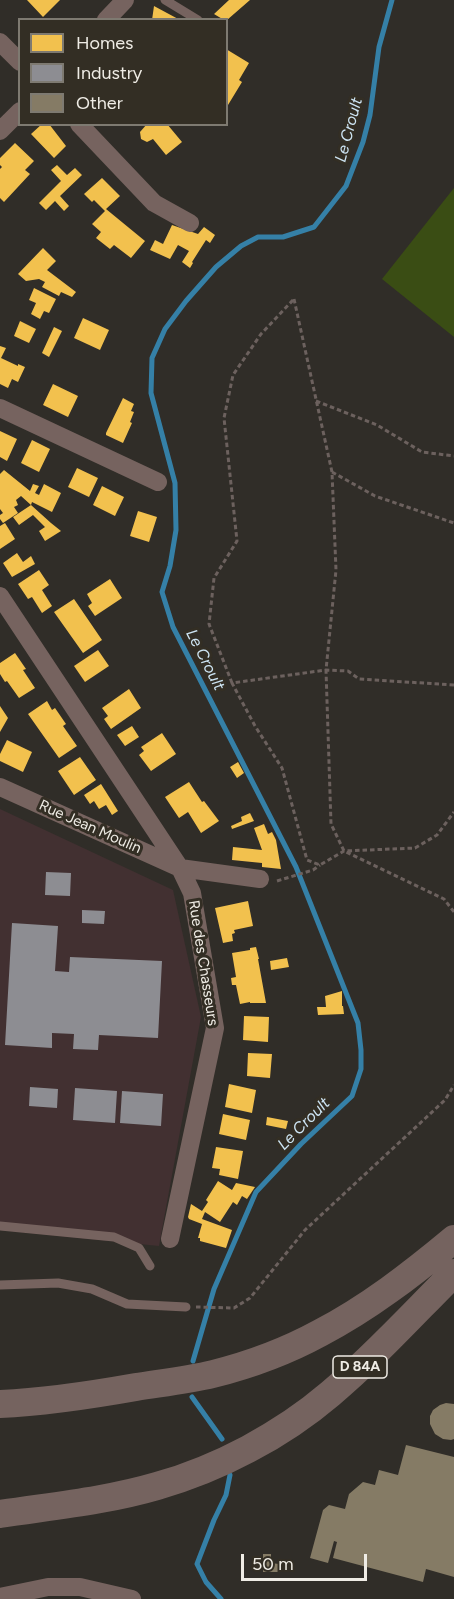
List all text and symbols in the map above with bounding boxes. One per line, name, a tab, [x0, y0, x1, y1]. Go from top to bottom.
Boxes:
legend	[18, 18, 228, 126]
text: Homes	[76, 32, 134, 54]
text: Industry	[76, 62, 142, 84]
text: Other	[76, 92, 123, 114]
water label: Le Croult	[331, 96, 367, 164]
water label: Le Croult	[181, 626, 229, 694]
street label: Rue Jean Moulin	[36, 796, 144, 858]
street label: Rue des Chasseurs	[184, 899, 222, 1027]
water label: Le Croult	[274, 1094, 334, 1154]
road number: D 84A	[333, 1356, 387, 1378]
scale bar	[244, 1542, 370, 1580]
text: 50 m	[252, 1553, 294, 1575]

